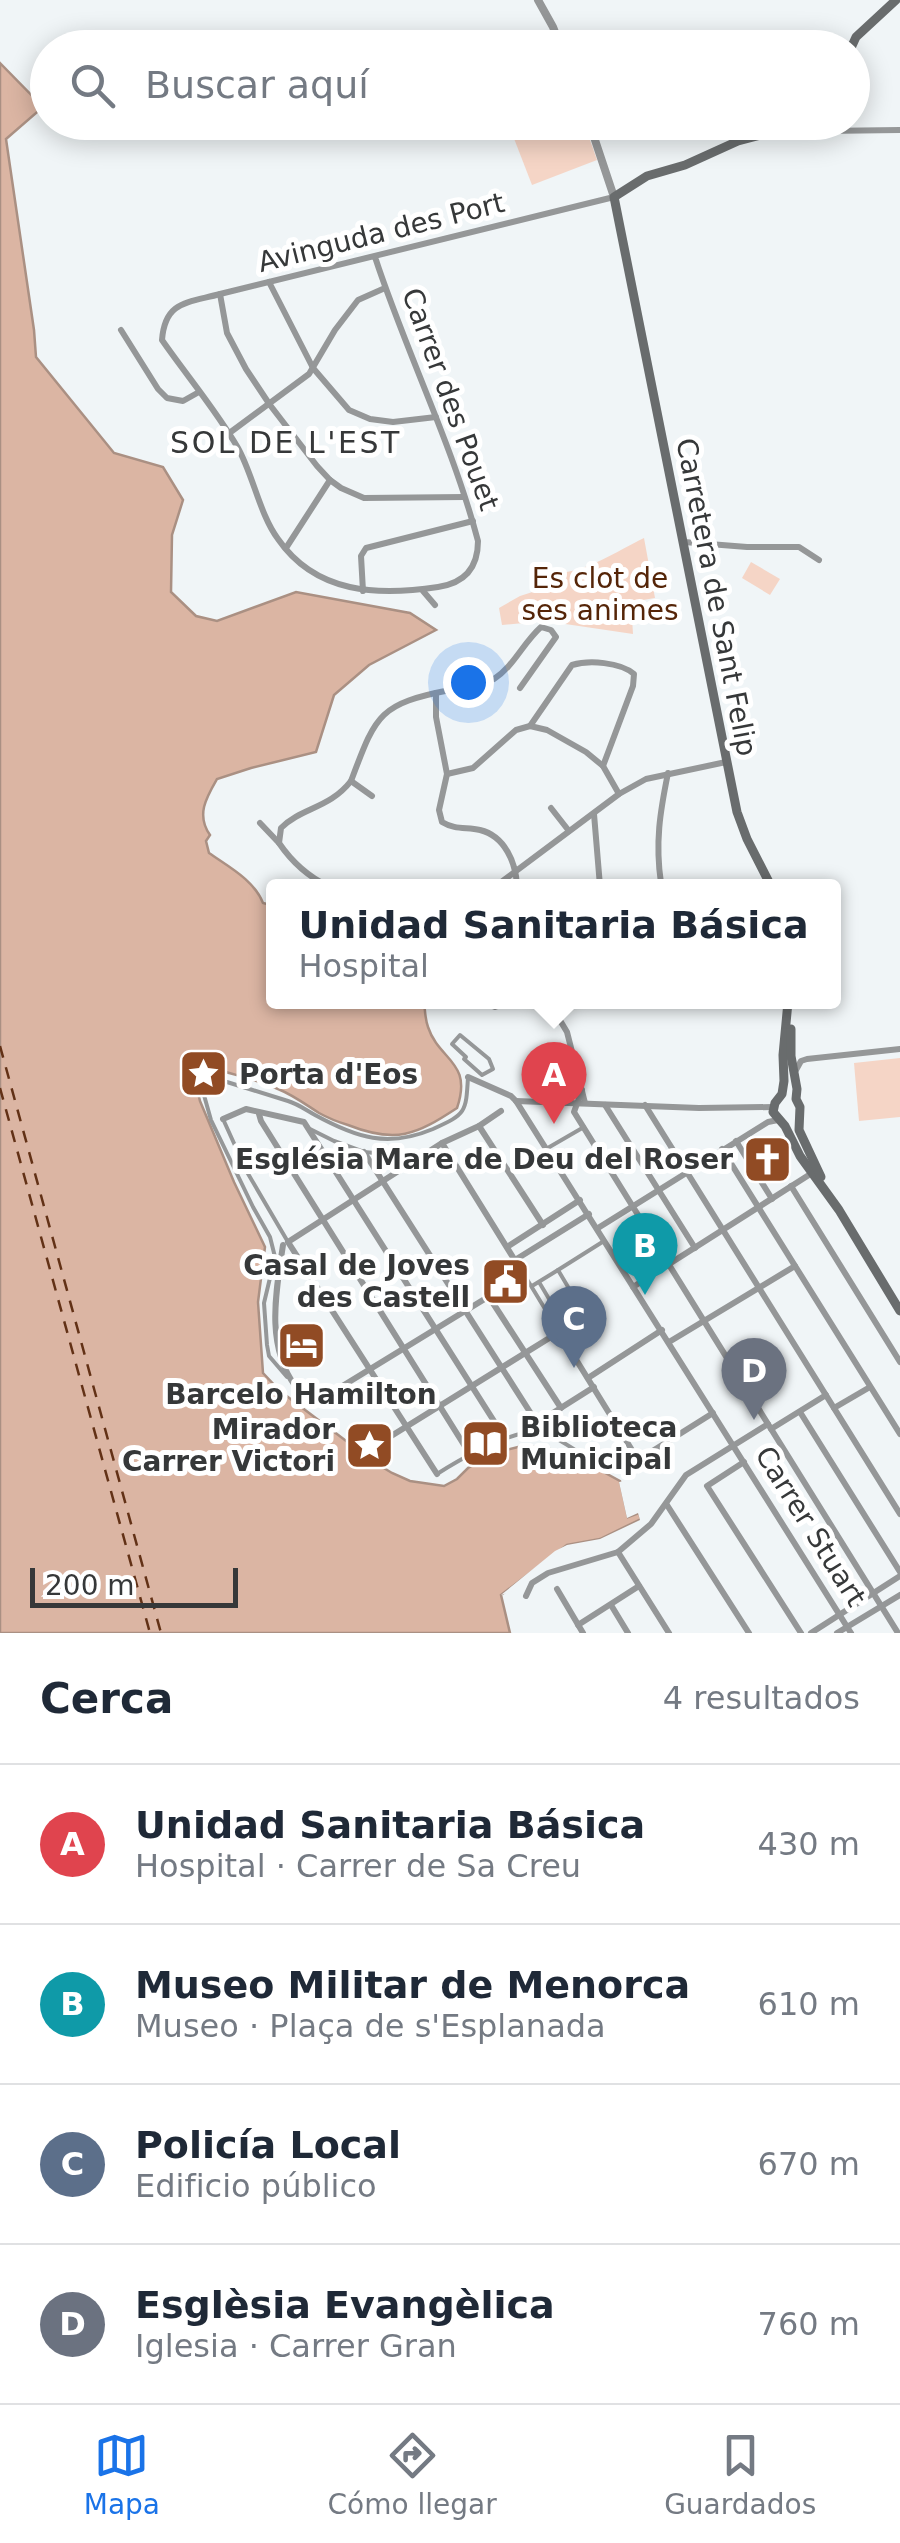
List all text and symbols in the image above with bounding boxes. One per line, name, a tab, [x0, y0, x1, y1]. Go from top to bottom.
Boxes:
search box	[30, 30, 870, 140]
icon: search	[65, 58, 120, 113]
text: Buscar aquí	[145, 63, 369, 107]
street label: Avinguda des Port	[254, 186, 508, 279]
street label: Carrer des Pouet	[395, 284, 506, 515]
district label: SOL DE L'EST	[170, 425, 402, 460]
street label: Carretera de Sant Felip	[669, 435, 764, 759]
park label: Es clot de ses animes	[521, 562, 679, 627]
your location	[443, 657, 494, 708]
popup	[266, 879, 841, 1009]
text: Unidad Sanitaria Básica	[298, 903, 809, 947]
text: Hospital	[298, 947, 429, 985]
pin: A	[522, 1042, 586, 1124]
place icon: Porta d'Eos	[178, 1048, 230, 1100]
place label: Porta d'Eos	[239, 1058, 418, 1091]
church icon: Església Mare de Deu del Roser	[742, 1133, 794, 1185]
place label: Església Mare de Deu del Roser	[235, 1143, 733, 1176]
pin: B	[612, 1212, 678, 1295]
place label: Casal de Joves des Castell	[243, 1249, 470, 1314]
public building icon: Casal de Joves des Castell	[479, 1255, 531, 1307]
pin: C	[542, 1286, 606, 1368]
hotel icon: Barcelo Hamilton	[275, 1320, 327, 1372]
pin: D	[722, 1338, 786, 1420]
place label: Barcelo Hamilton	[165, 1378, 437, 1411]
place label: Biblioteca Municipal	[520, 1411, 677, 1476]
place label: Mirador Carrer Victori	[122, 1413, 335, 1478]
library icon: Biblioteca Municipal	[459, 1417, 511, 1469]
place icon: Mirador Carrer Victori	[344, 1419, 396, 1471]
street label: Carrer Stuart	[748, 1440, 873, 1612]
scale bar	[30, 1563, 238, 1608]
text: 200 m	[45, 1569, 135, 1602]
text: Cerca	[40, 1674, 173, 1723]
text: 4 resultados	[663, 1679, 860, 1717]
text: Unidad Sanitaria Básica	[135, 1803, 645, 1847]
text: A	[60, 1825, 85, 1863]
text: 430 m	[758, 1825, 860, 1863]
text: Hospital · Carrer de Sa Creu	[135, 1847, 581, 1885]
text: Museo Militar de Menorca	[135, 1963, 690, 2007]
text: B	[60, 1985, 85, 2023]
text: 610 m	[758, 1985, 860, 2023]
text: Museo · Plaça de s'Esplanada	[135, 2007, 606, 2045]
text: Policía Local	[135, 2123, 401, 2167]
text: C	[61, 2145, 84, 2183]
text: 670 m	[758, 2145, 860, 2183]
text: Edificio público	[135, 2167, 377, 2205]
text: Esglèsia Evangèlica	[135, 2283, 555, 2327]
text: D	[59, 2305, 86, 2343]
text: 760 m	[758, 2305, 860, 2343]
text: Iglesia · Carrer Gran	[135, 2327, 457, 2365]
tab: Mapa	[84, 2428, 160, 2521]
tab: Cómo llegar	[327, 2428, 497, 2521]
tab: Guardados	[664, 2428, 816, 2521]

